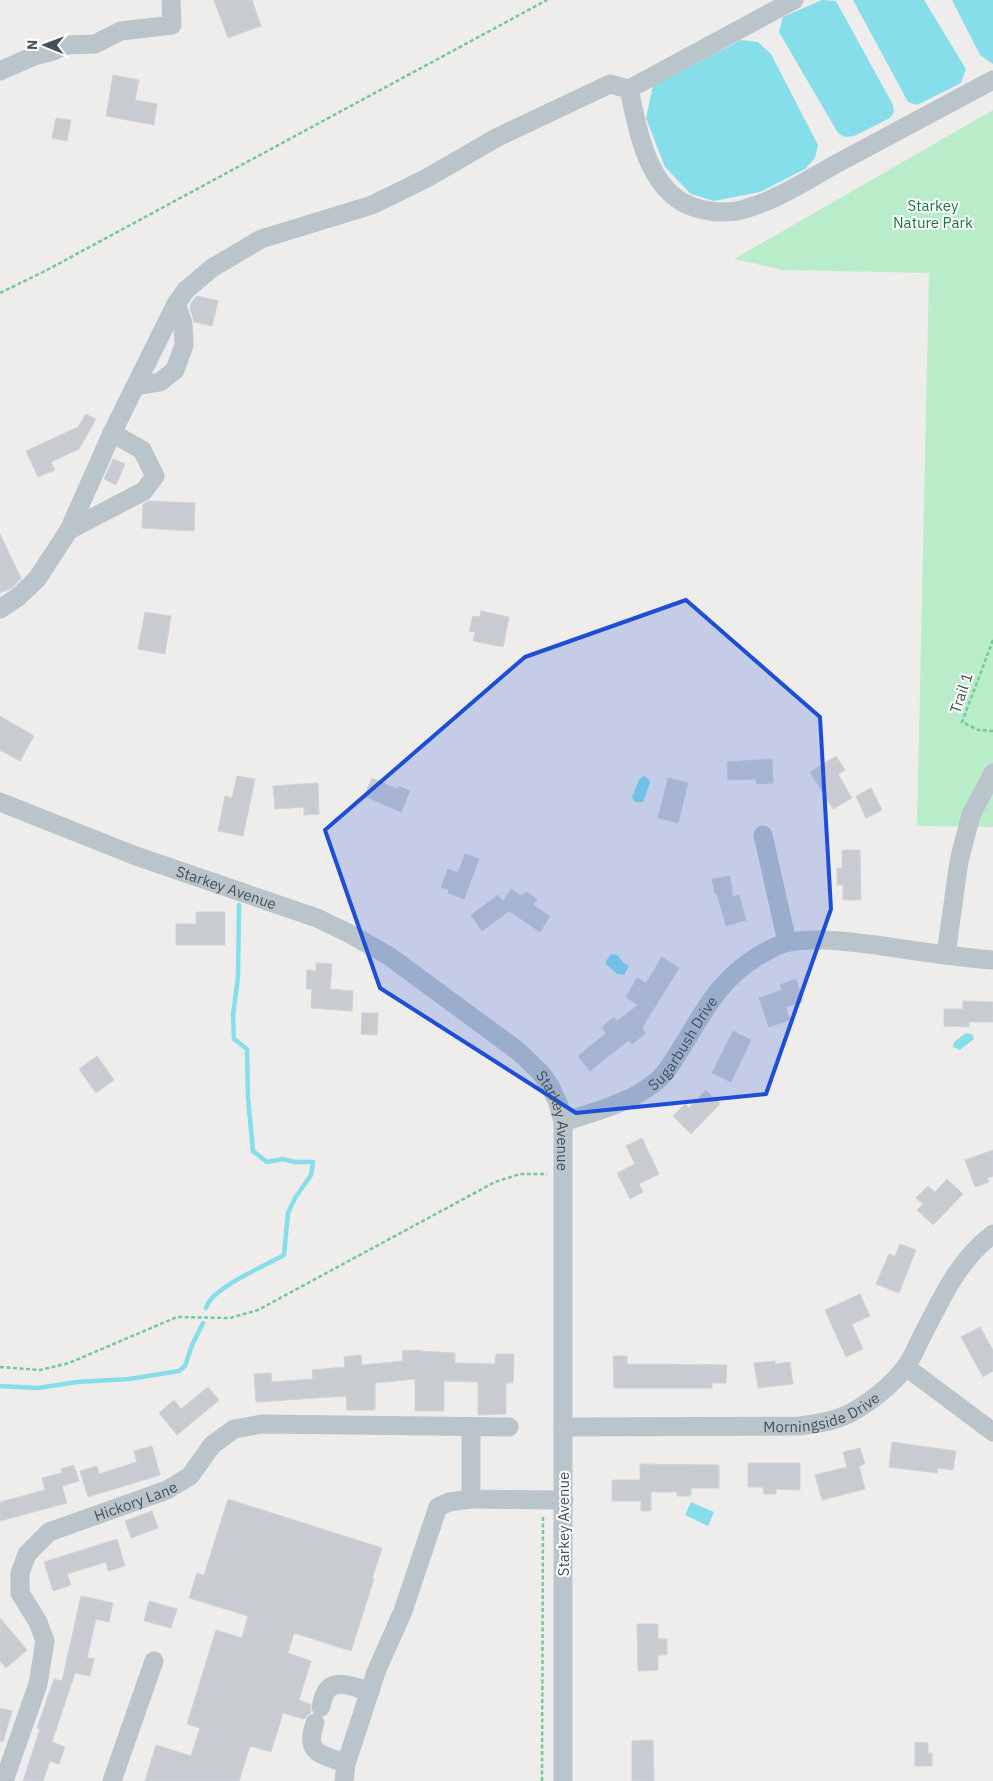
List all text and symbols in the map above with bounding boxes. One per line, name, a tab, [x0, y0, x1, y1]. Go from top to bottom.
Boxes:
north arrow	[20, 20, 70, 70]
text: N	[23, 40, 41, 50]
park label: Starkey Nature Park	[893, 196, 973, 232]
street label: Trail 1	[945, 670, 977, 716]
street label: Starkey Avenue	[174, 861, 279, 913]
street label: Sugarbush Drive	[644, 992, 721, 1094]
street label: Starkey Avenue	[532, 1066, 573, 1171]
street label: Morningside Drive	[763, 1388, 883, 1436]
street label: Starkey Avenue	[554, 1472, 573, 1576]
street label: Hickory Lane	[91, 1477, 181, 1525]

